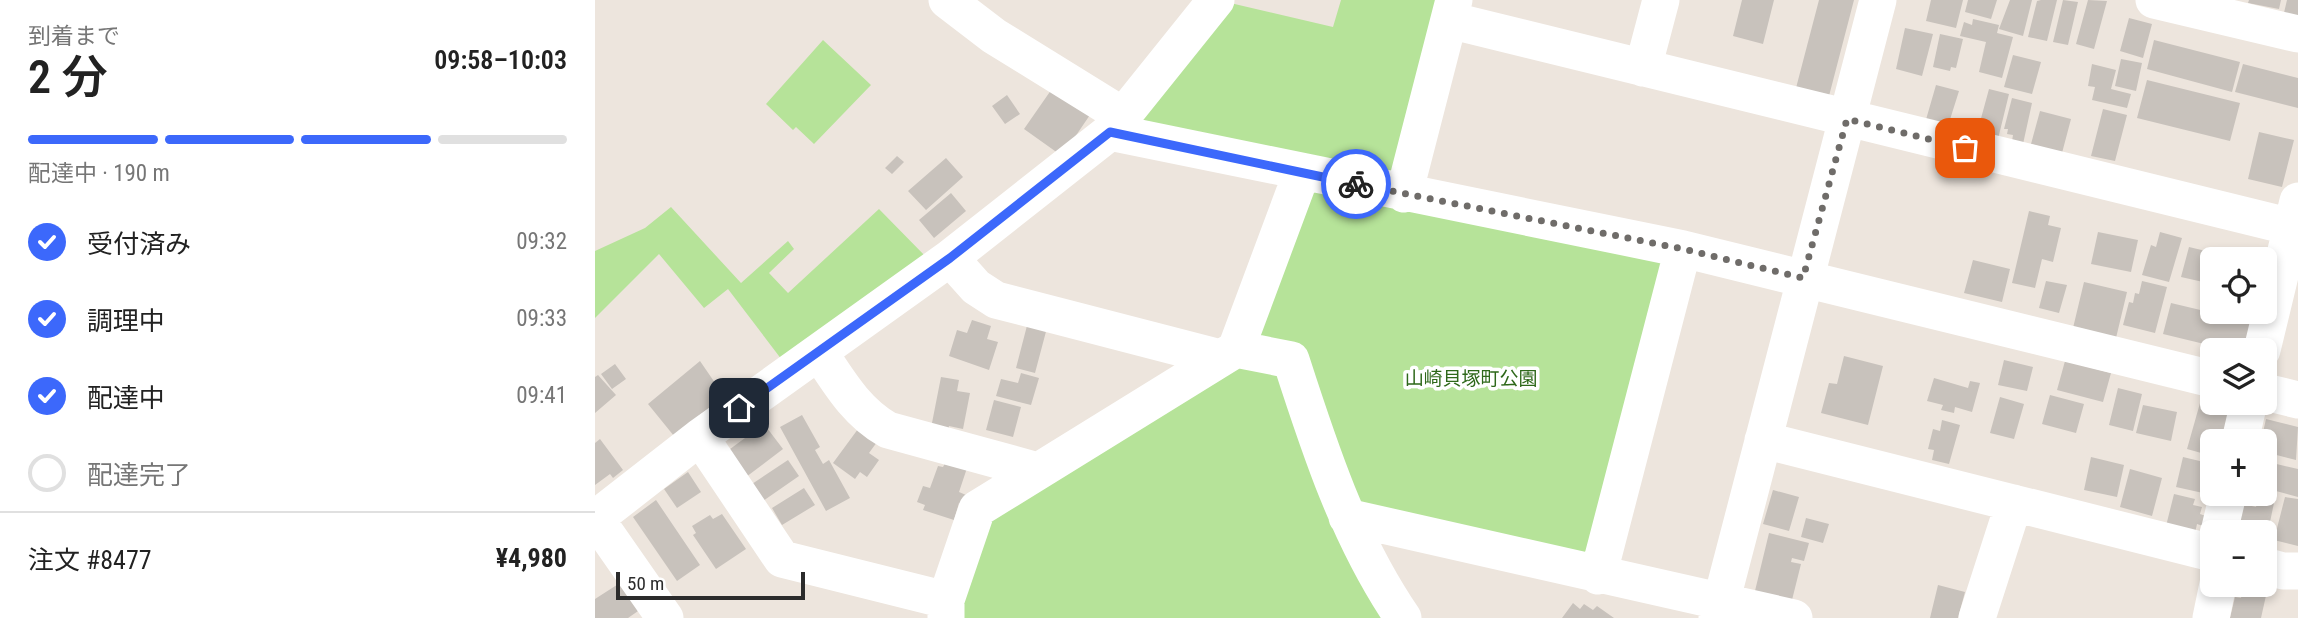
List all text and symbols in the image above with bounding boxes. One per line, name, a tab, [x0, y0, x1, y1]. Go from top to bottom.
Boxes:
text: 到着まで	[28, 23, 120, 50]
text: 09:58–10:03	[434, 45, 567, 75]
text: 2 分	[28, 50, 108, 104]
pin	[1935, 118, 1995, 178]
icon: bag	[1946, 129, 1984, 167]
courier	[1321, 149, 1391, 219]
text: 配達中 · 190 m	[28, 160, 170, 187]
icon: bike	[1337, 165, 1375, 203]
icon: check	[28, 223, 66, 261]
text: 09:32	[516, 228, 567, 255]
text: 受付済み	[87, 229, 191, 259]
map controls	[2200, 247, 2277, 597]
button: locate	[2200, 247, 2277, 324]
icon: check	[28, 300, 66, 338]
text: 09:33	[516, 305, 567, 332]
text: 調理中	[87, 306, 165, 336]
button: layers	[2200, 338, 2277, 415]
park label: 山崎貝塚町公園	[1404, 367, 1538, 390]
icon: check	[28, 377, 66, 415]
pin	[709, 378, 769, 438]
text: 09:41	[516, 382, 567, 409]
text: 配達中	[87, 383, 165, 413]
icon: home	[720, 389, 758, 427]
button: +	[2200, 429, 2277, 506]
text: 配達完了	[87, 460, 191, 490]
button: −	[2200, 520, 2277, 597]
text: ¥4,980	[496, 543, 567, 573]
text: 注文 #8477	[28, 545, 152, 575]
scale bar	[616, 569, 805, 601]
text: 50 m	[627, 572, 664, 595]

